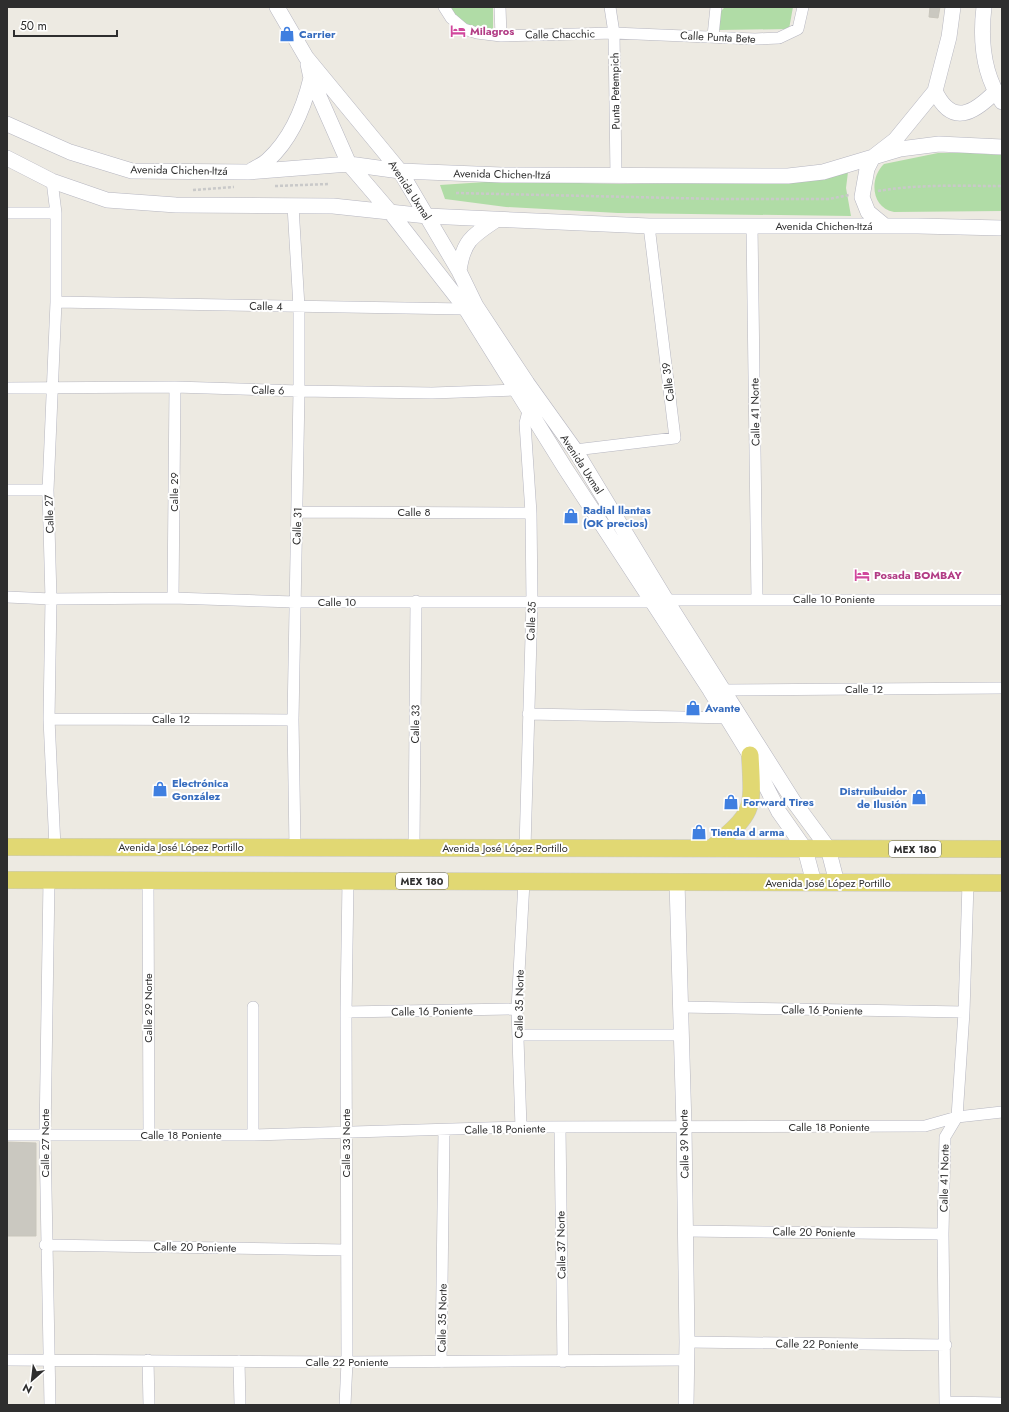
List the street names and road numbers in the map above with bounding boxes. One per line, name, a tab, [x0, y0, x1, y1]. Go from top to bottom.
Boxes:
street label: Calle Chacchic	[525, 25, 595, 43]
street label: Calle Punta Bete	[680, 27, 756, 47]
street label: Punta Petempich	[606, 52, 624, 130]
street label: Avenida Uxmal	[385, 157, 435, 223]
street label: Avenida Chichen-Itzá	[130, 161, 228, 179]
street label: Avenida Chichen-Itzá	[453, 165, 551, 183]
street label: Avenida Chichen-Itzá	[775, 218, 873, 234]
street label: Calle 4	[249, 298, 283, 314]
street label: Calle 39	[658, 362, 678, 402]
street label: Calle 41 Norte	[746, 377, 764, 446]
street label: Calle 6	[251, 381, 285, 399]
street label: Avenida Uxmal	[557, 431, 607, 497]
street label: Calle 29	[166, 472, 182, 512]
street label: Calle 27	[40, 494, 58, 534]
street label: Calle 8	[398, 504, 430, 520]
street label: Calle 31	[288, 507, 306, 545]
street label: Calle 10 Poniente	[793, 591, 875, 607]
street label: Calle 10	[318, 594, 357, 610]
street label: Calle 35	[522, 601, 540, 641]
street label: Calle 12	[845, 681, 883, 697]
street label: Calle 33	[407, 704, 423, 744]
street label: Calle 12	[152, 711, 190, 727]
street label: Avenida José López Portillo	[118, 839, 244, 855]
street label: Avenida José López Portillo	[442, 840, 568, 856]
road number: MEX 180	[889, 841, 941, 857]
road number: MEX 180	[396, 873, 448, 889]
street label: Avenida José López Portillo	[765, 875, 891, 891]
street label: Calle 35 Norte	[510, 969, 528, 1039]
street label: Calle 29 Norte	[140, 973, 156, 1043]
street label: Calle 16 Poniente	[781, 1001, 863, 1019]
street label: Calle 16 Poniente	[391, 1002, 473, 1020]
street label: Calle 27 Norte	[37, 1108, 53, 1177]
street label: Calle 33 Norte	[338, 1108, 354, 1177]
street label: Calle 39 Norte	[675, 1109, 693, 1179]
street label: Calle 18 Poniente	[788, 1119, 870, 1135]
street label: Calle 18 Poniente	[464, 1120, 546, 1138]
street label: Calle 18 Poniente	[140, 1127, 222, 1143]
street label: Calle 41 Norte	[935, 1143, 953, 1212]
street label: Calle 37 Norte	[552, 1210, 570, 1279]
street label: Calle 20 Poniente	[772, 1223, 856, 1241]
street label: Calle 20 Poniente	[153, 1238, 237, 1256]
street label: Calle 35 Norte	[433, 1283, 451, 1353]
street label: Calle 22 Poniente	[775, 1335, 859, 1353]
street label: Calle 22 Poniente	[306, 1354, 389, 1370]

